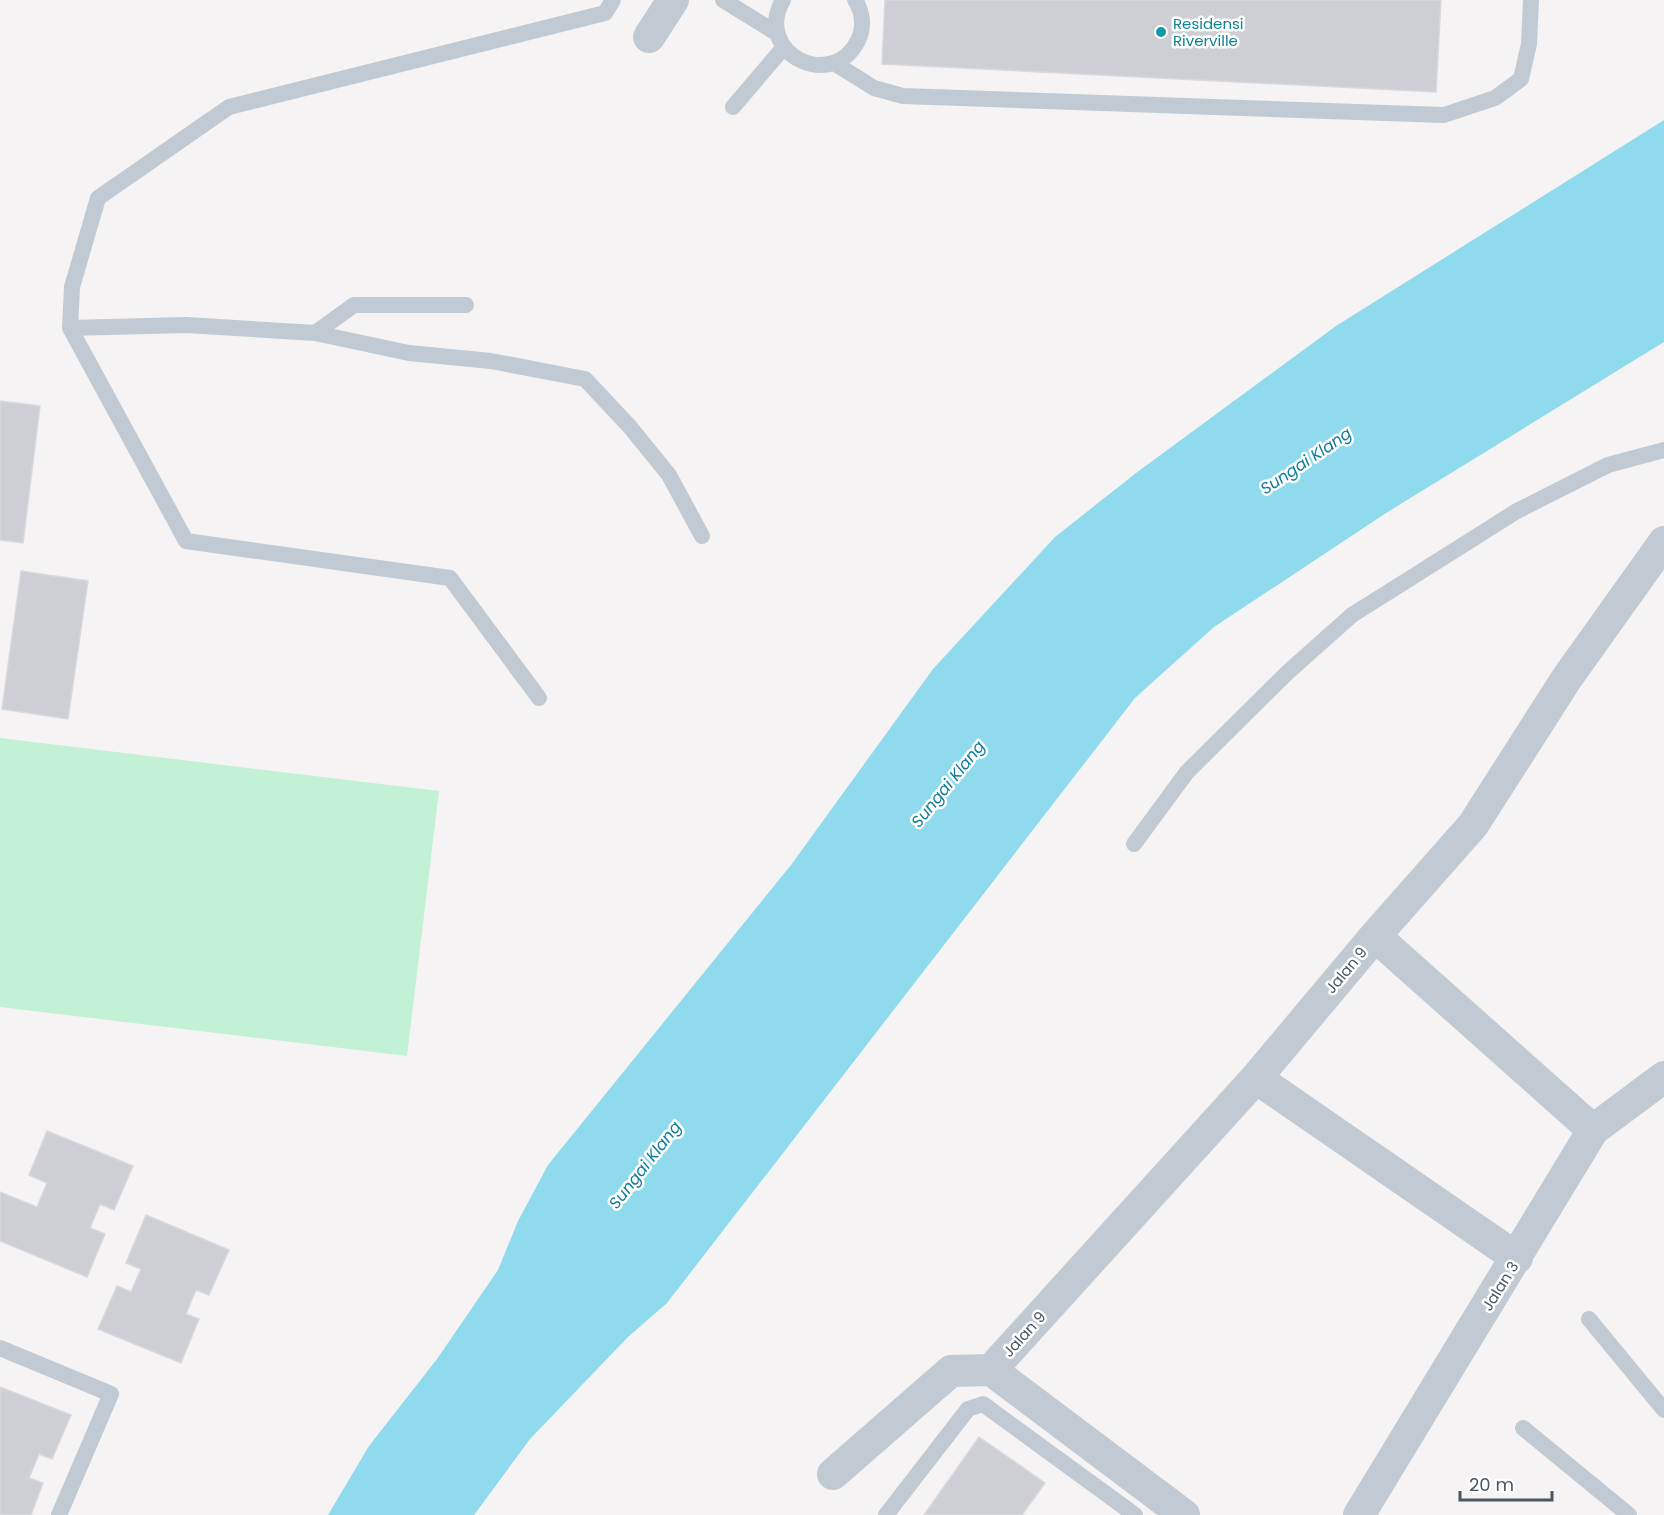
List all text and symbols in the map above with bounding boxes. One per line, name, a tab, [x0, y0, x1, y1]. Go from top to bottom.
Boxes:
place label: Residensi Riverville	[1173, 13, 1244, 51]
marker: Residensi Riverville	[1154, 25, 1168, 39]
water label: Sungai Klang	[1256, 422, 1356, 500]
water label: Sungai Klang	[906, 736, 990, 832]
street label: Jalan 9	[1320, 942, 1372, 998]
water label: Sungai Klang	[603, 1116, 687, 1214]
street label: Jalan 3	[1477, 1257, 1523, 1315]
street label: Jalan 9	[998, 1307, 1050, 1361]
scale bar	[1460, 1464, 1552, 1502]
text: 20 m	[1469, 1472, 1514, 1497]

